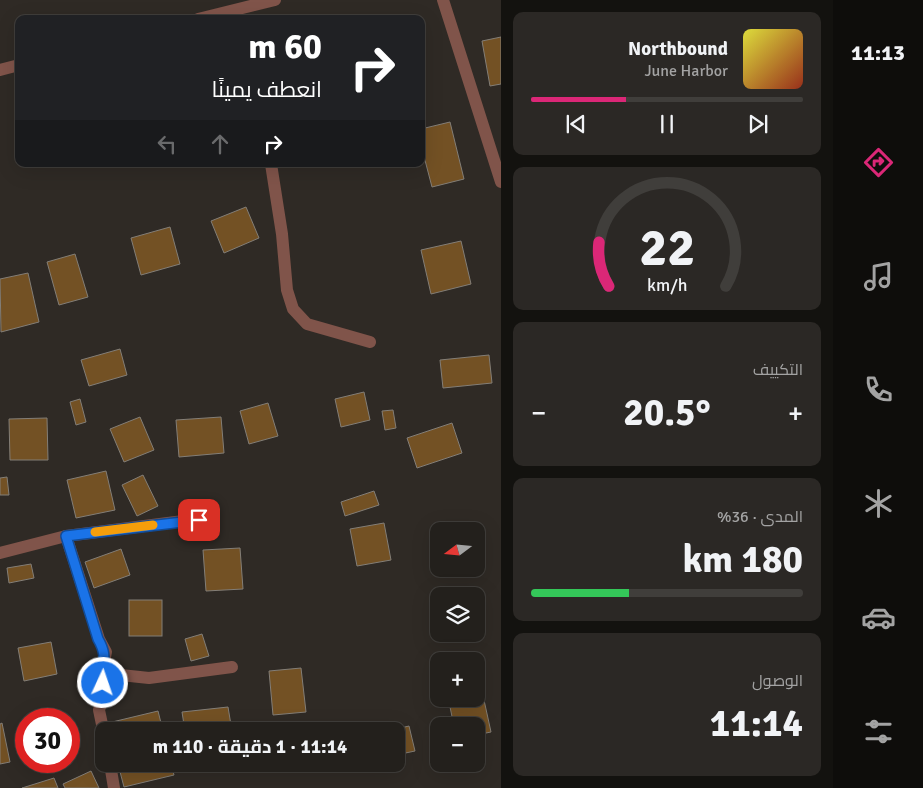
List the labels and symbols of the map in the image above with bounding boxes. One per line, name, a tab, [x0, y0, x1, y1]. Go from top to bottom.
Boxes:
pin	[178, 499, 220, 541]
north arrow	[430, 522, 485, 578]
position arrow	[76, 656, 128, 708]
speed limit sign: 30	[15, 708, 80, 773]

